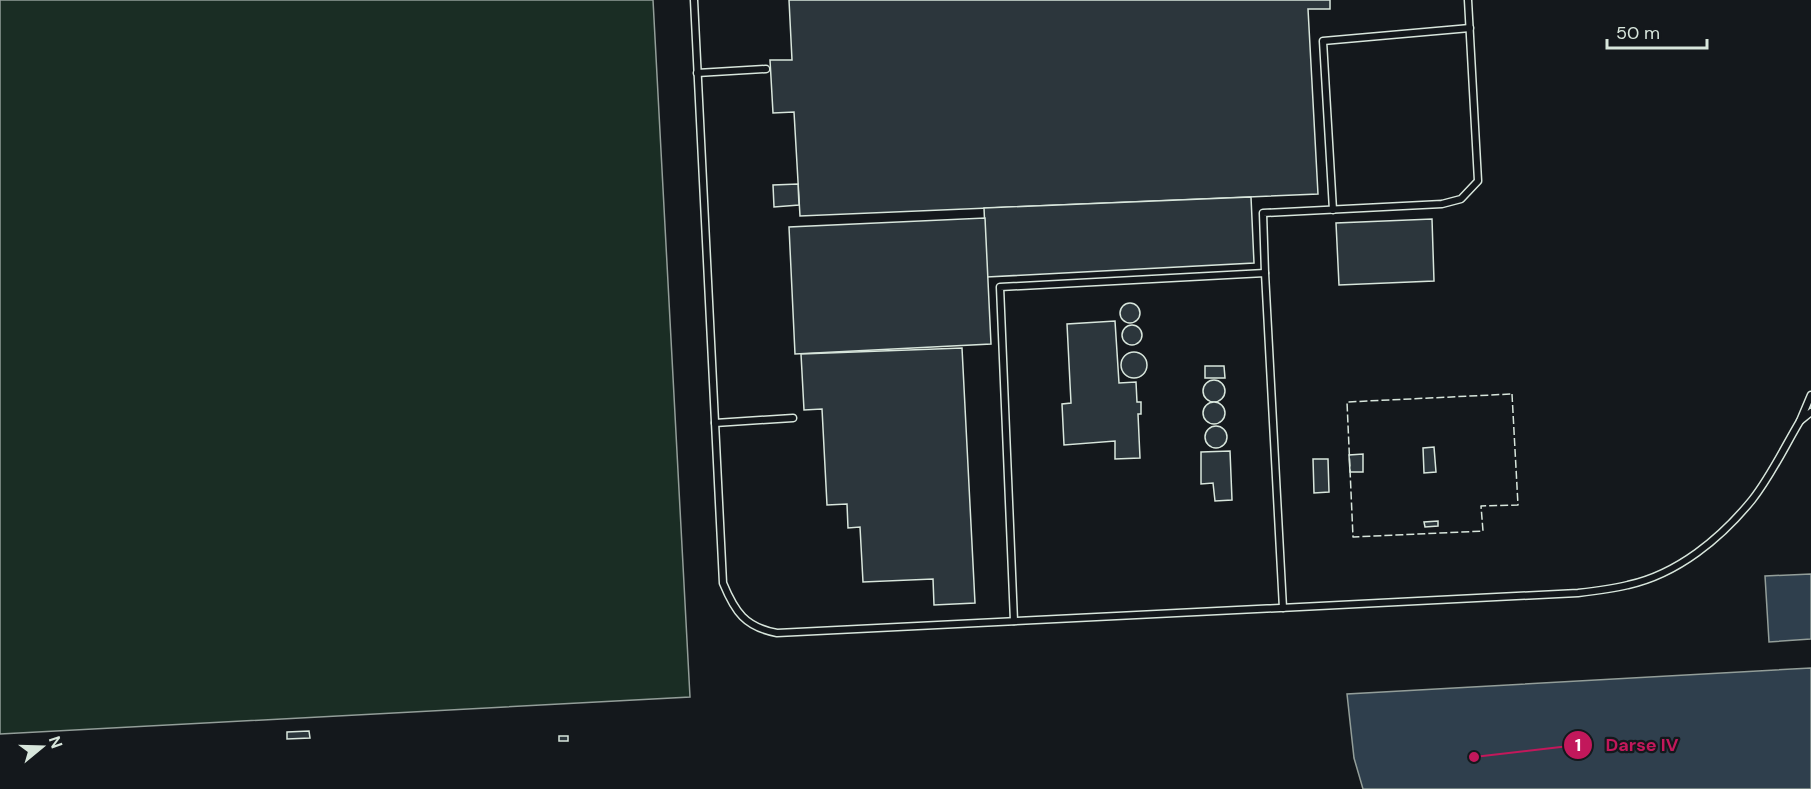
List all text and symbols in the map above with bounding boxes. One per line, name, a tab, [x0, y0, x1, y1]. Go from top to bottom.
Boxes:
scale bar	[1607, 12, 1708, 50]
text: 50 m	[1616, 21, 1660, 45]
north arrow	[12, 717, 72, 777]
callout: Darse IV	[1563, 727, 1690, 763]
text: N	[44, 733, 68, 751]
text: 1	[1575, 733, 1581, 757]
text: Darse IV	[1606, 733, 1679, 757]

